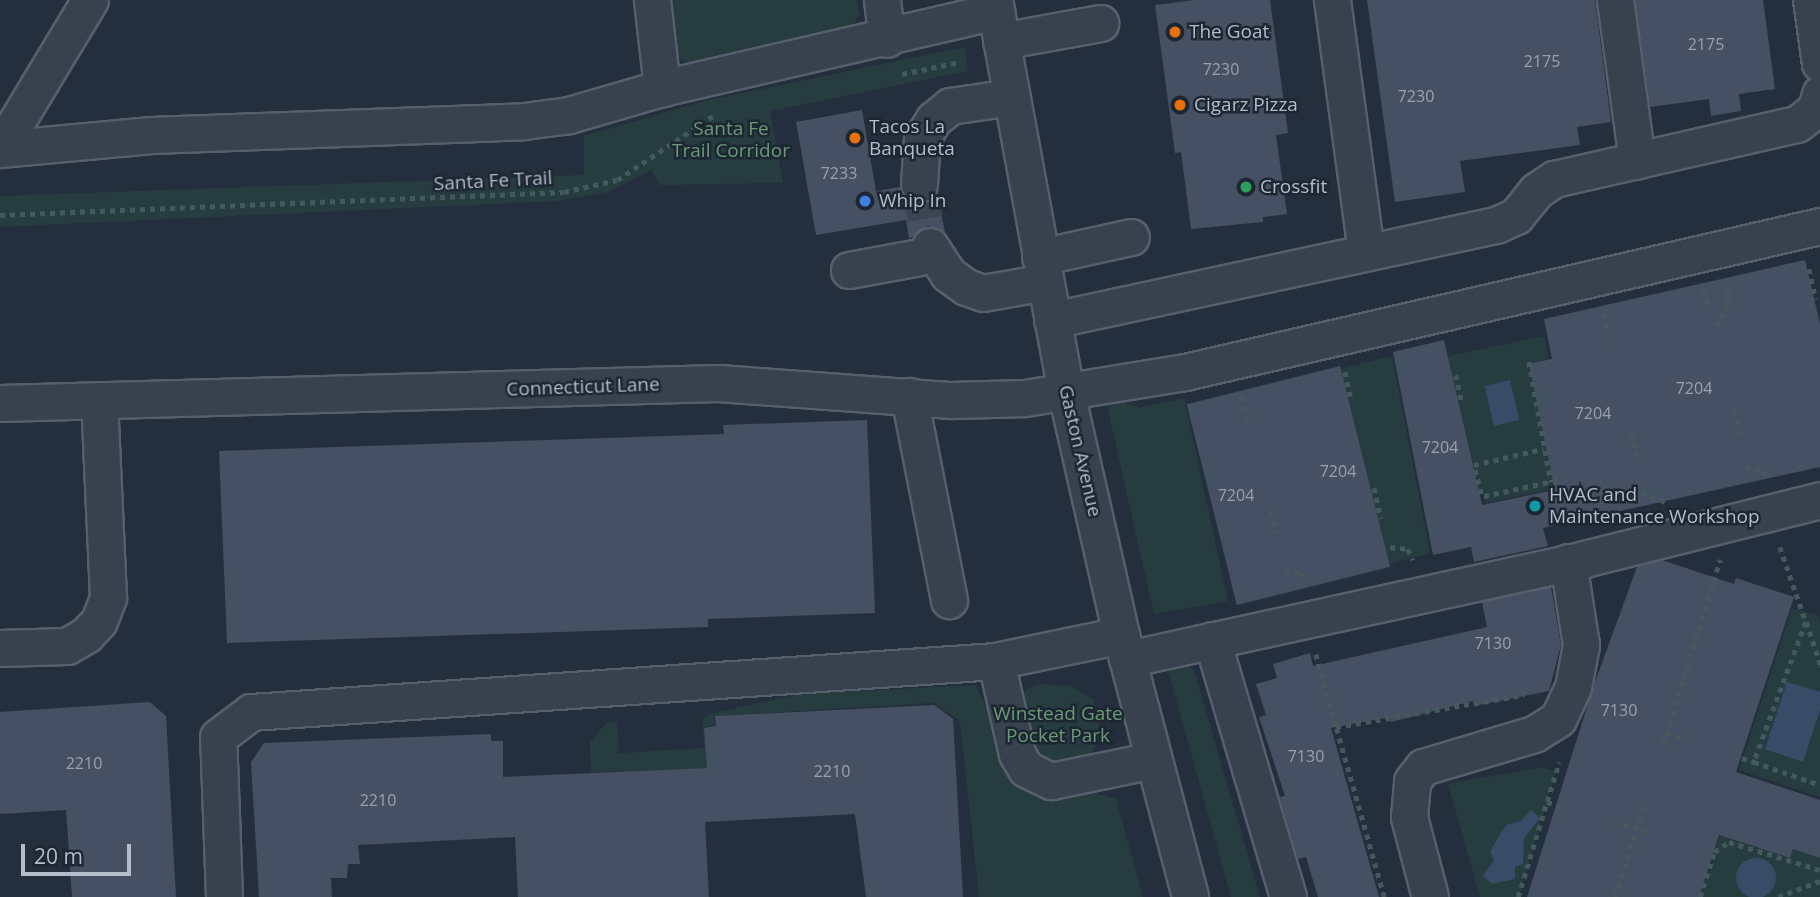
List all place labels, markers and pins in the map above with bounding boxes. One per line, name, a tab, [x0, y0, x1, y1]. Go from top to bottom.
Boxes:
place label: The Goat	[1189, 21, 1269, 43]
marker: The Goat	[1167, 24, 1183, 40]
place label: Cigarz Pizza	[1194, 94, 1298, 116]
marker: Cigarz Pizza	[1172, 97, 1188, 113]
place label: Tacos La Banqueta	[869, 116, 955, 160]
marker: Tacos La Banqueta	[847, 130, 863, 146]
place label: Crossfit	[1260, 176, 1327, 198]
marker: Crossfit	[1238, 179, 1254, 195]
place label: Whip In	[879, 190, 947, 212]
marker: Whip In	[857, 193, 873, 209]
place label: HVAC and Maintenance Workshop	[1549, 484, 1760, 528]
marker: HVAC and Maintenance Workshop	[1527, 498, 1543, 514]

